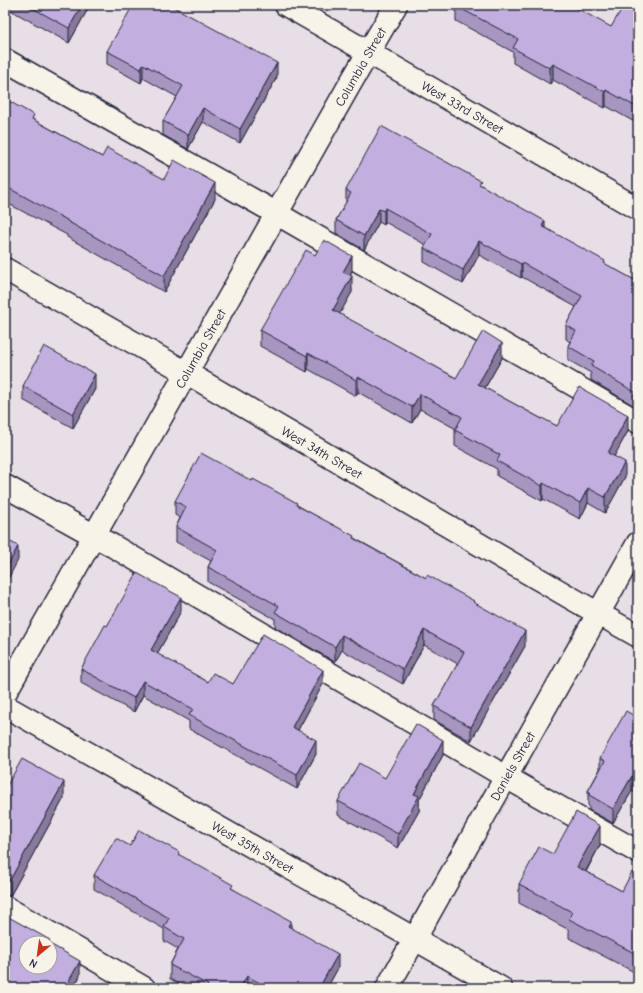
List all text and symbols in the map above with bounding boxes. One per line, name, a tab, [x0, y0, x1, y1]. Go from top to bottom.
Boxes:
street label: Columbia Street	[332, 23, 390, 109]
street label: West 33rd Street	[419, 77, 507, 137]
street label: Columbia Street	[172, 305, 229, 391]
street label: West 34th Street	[279, 423, 366, 482]
street label: Daniels Street	[487, 728, 538, 803]
street label: West 35th Street	[209, 818, 297, 877]
north arrow	[18, 935, 58, 975]
text: N	[27, 956, 40, 971]

